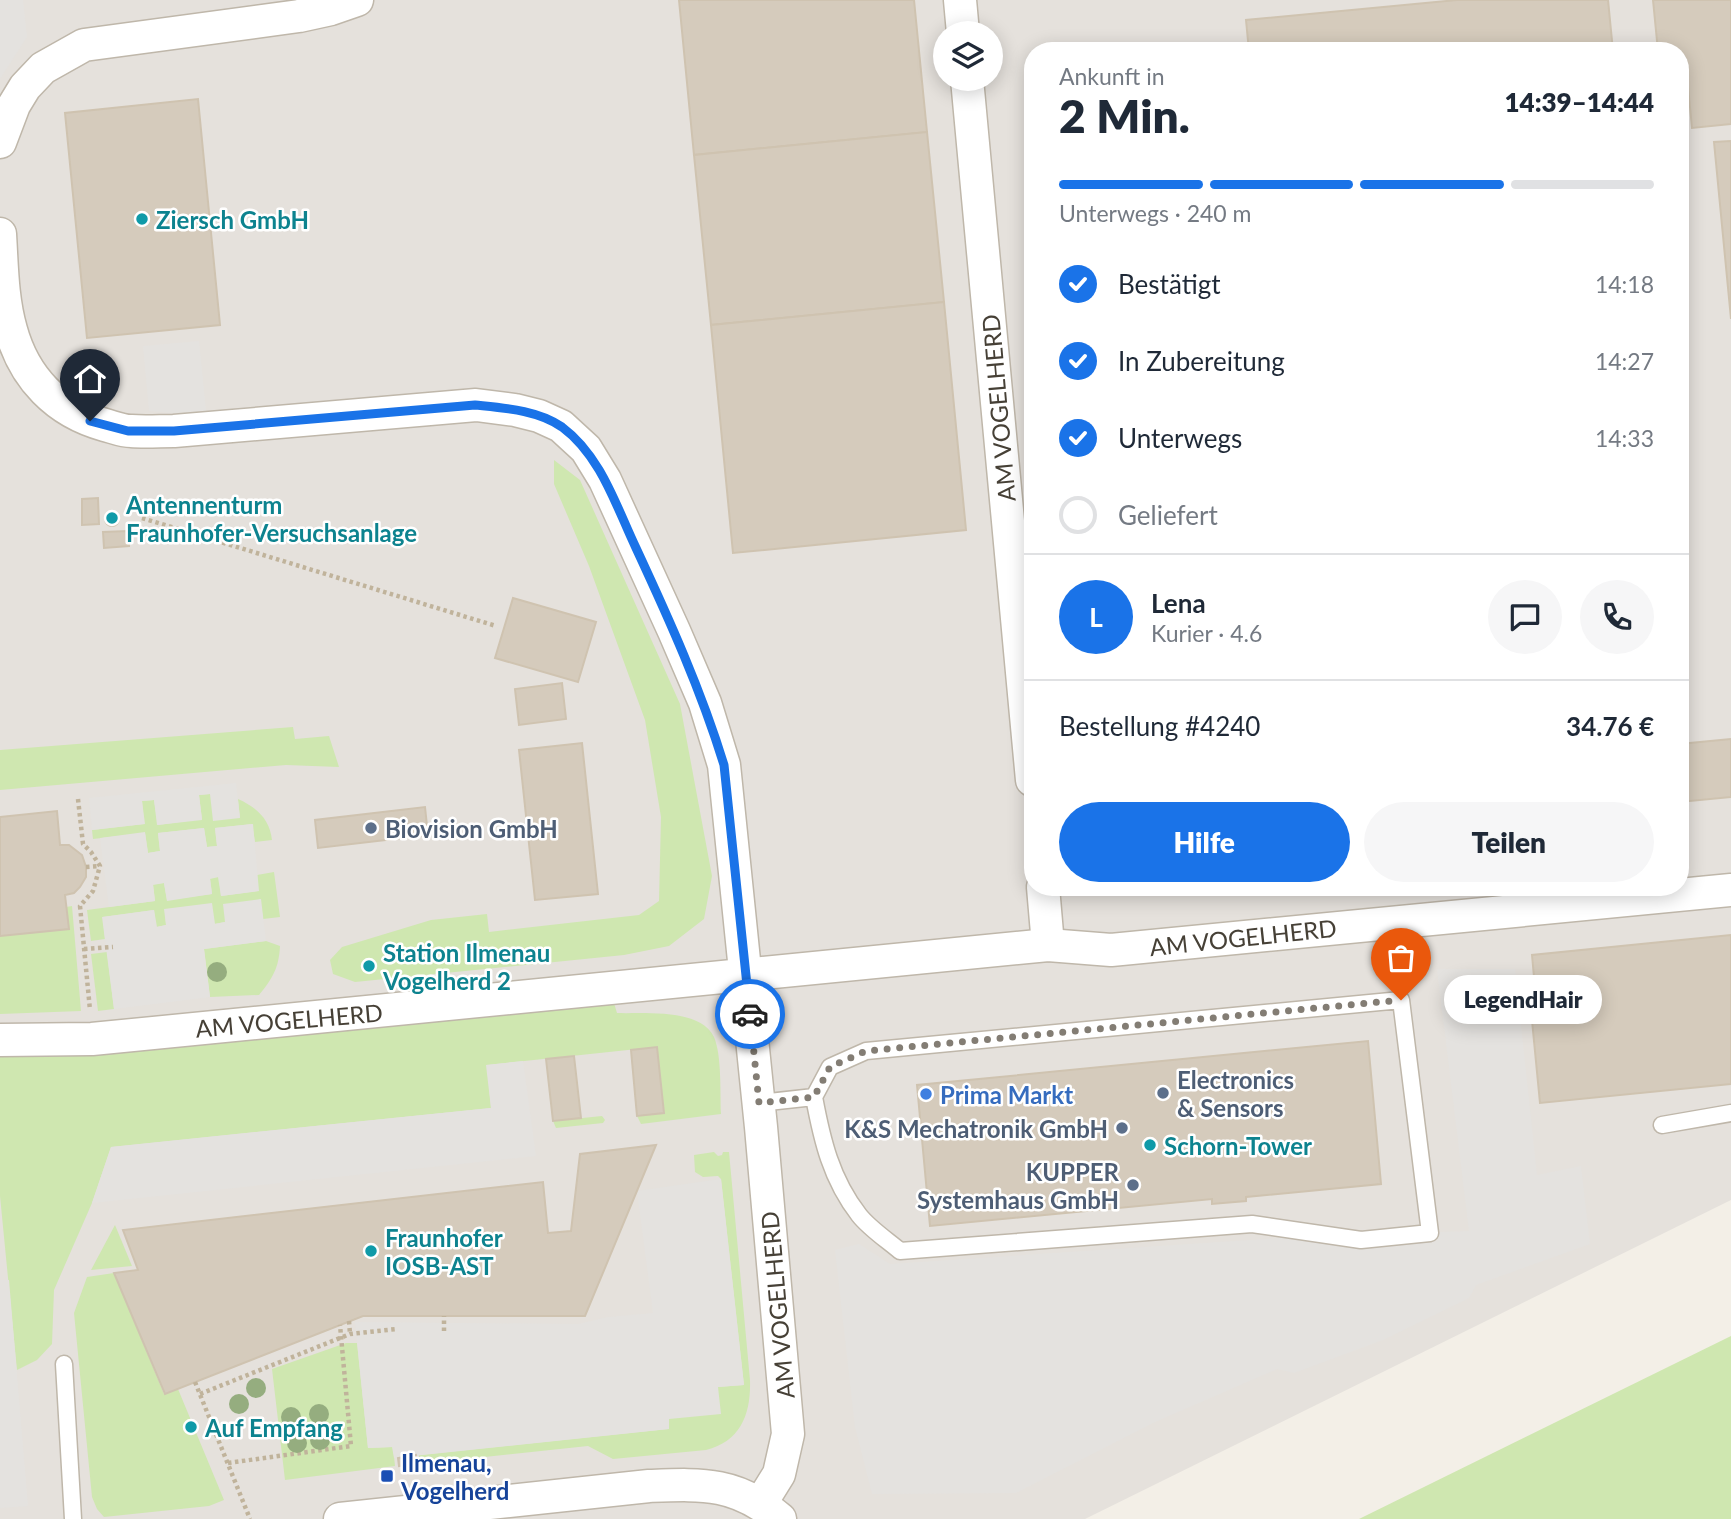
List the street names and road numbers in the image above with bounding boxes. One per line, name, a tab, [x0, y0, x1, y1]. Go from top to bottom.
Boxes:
street label: AM VOGELHERD	[975, 313, 1021, 503]
street label: AM VOGELHERD	[1148, 913, 1338, 961]
street label: AM VOGELHERD	[194, 997, 384, 1043]
street label: AM VOGELHERD	[754, 1210, 800, 1400]

